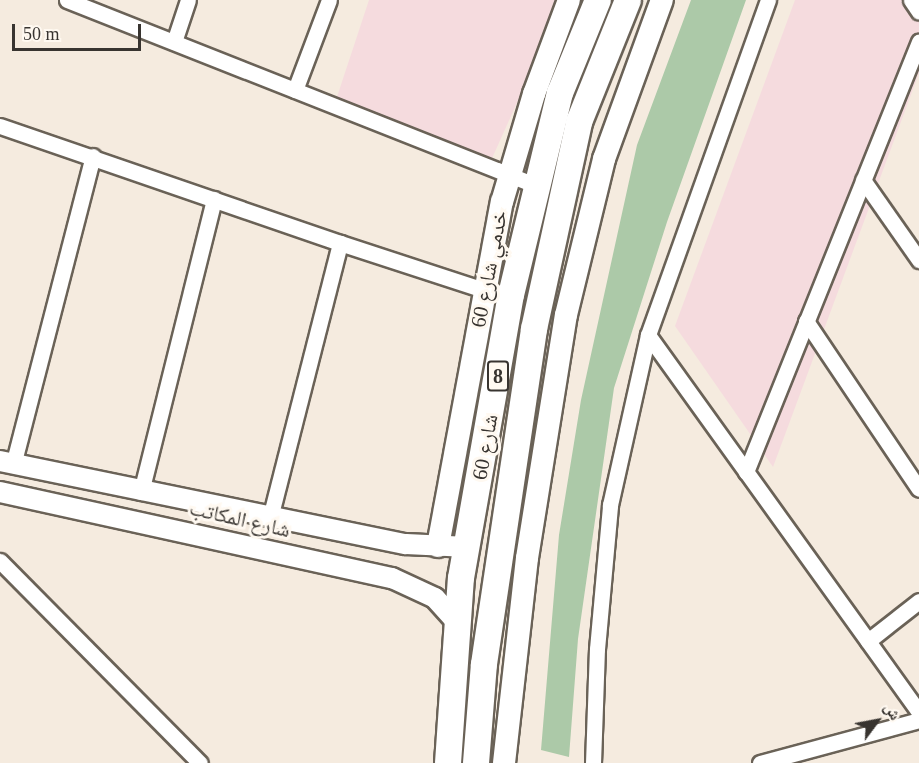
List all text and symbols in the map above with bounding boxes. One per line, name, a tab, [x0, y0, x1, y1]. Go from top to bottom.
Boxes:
scale bar	[15, 12, 144, 50]
text: 50 m	[23, 24, 60, 44]
street label: خدمي شارع 60	[465, 208, 513, 330]
road number: 8	[486, 359, 510, 393]
street label: شارع 60	[467, 412, 503, 482]
street label: شارع المکاتب	[187, 495, 293, 543]
north arrow	[847, 691, 907, 751]
text: ش	[881, 699, 904, 723]

